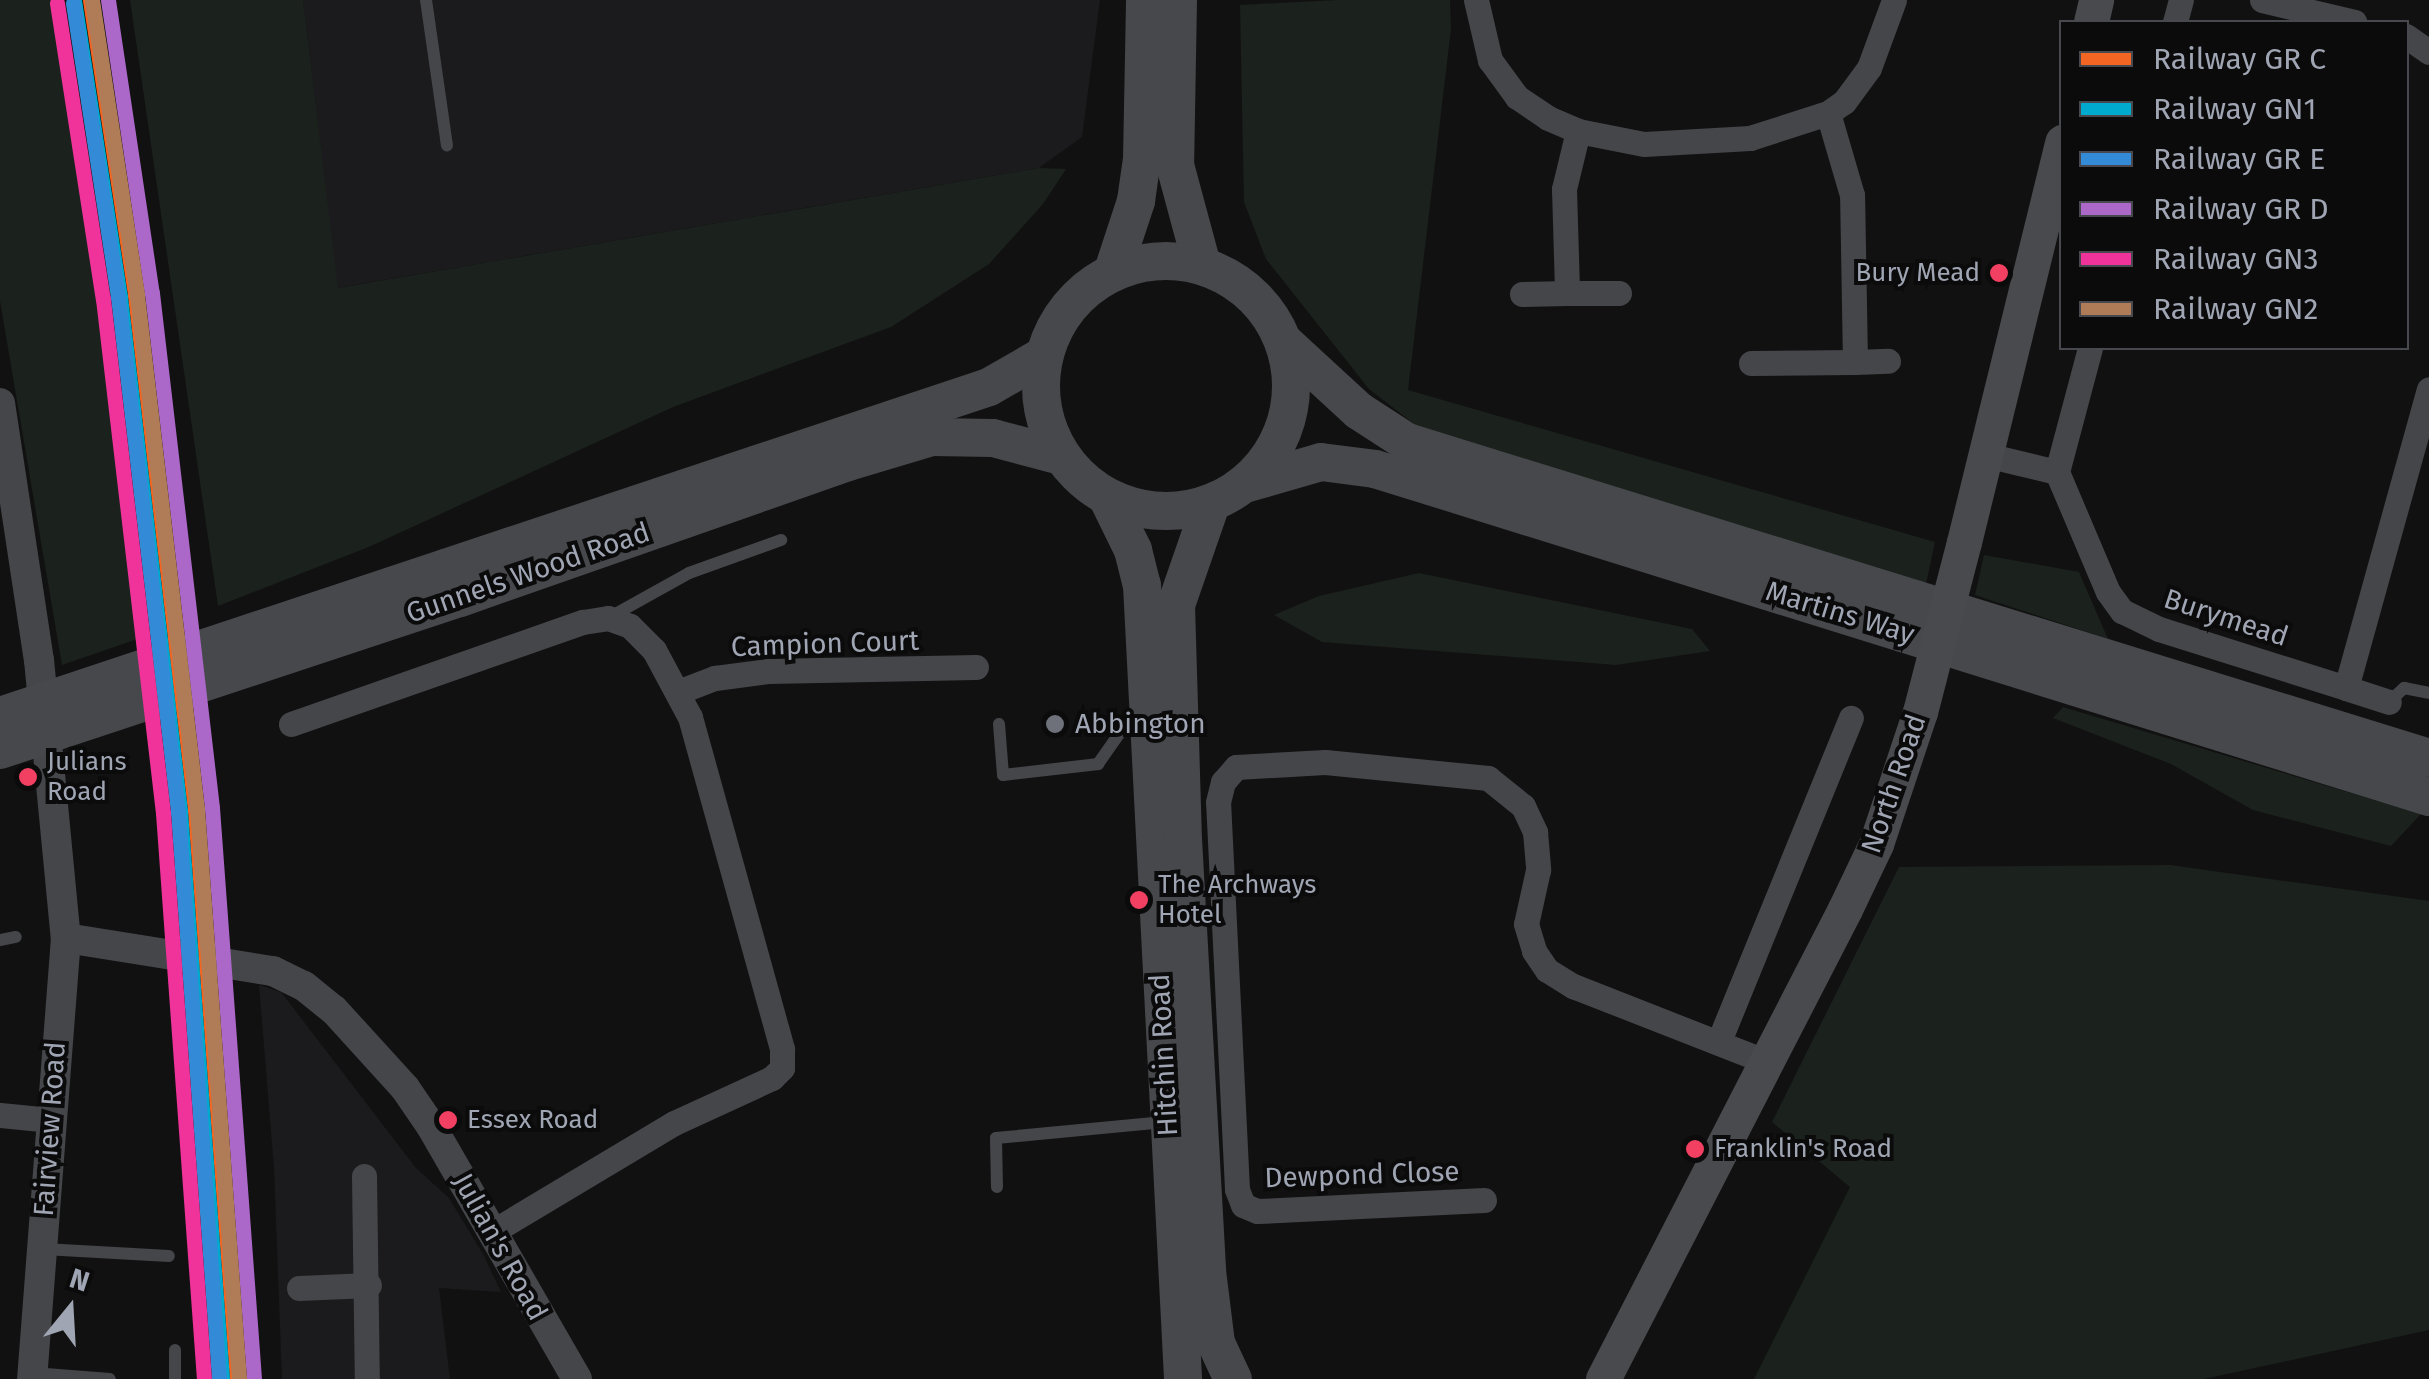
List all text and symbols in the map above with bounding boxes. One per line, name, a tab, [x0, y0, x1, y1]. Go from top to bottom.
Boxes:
legend	[2059, 20, 2409, 350]
text: Railway GR C	[2153, 41, 2326, 77]
text: Railway GN1	[2153, 91, 2317, 127]
text: Railway GR E	[2153, 141, 2325, 177]
text: Railway GR D	[2153, 191, 2329, 227]
text: Railway GN3	[2153, 241, 2319, 277]
place label: Bury Mead	[1856, 257, 1980, 289]
marker: Bury Mead	[1989, 263, 2009, 283]
text: Railway GN2	[2153, 291, 2318, 327]
street label: Gunnels Wood Road	[402, 516, 654, 630]
street label: Martins Way	[1762, 574, 1918, 652]
street label: Burymead	[2160, 582, 2292, 654]
street label: Campion Court	[730, 624, 920, 664]
place label: Abbington	[1075, 707, 1206, 741]
street label: North Road	[1855, 710, 1933, 858]
marker: Abbington	[1044, 713, 1066, 735]
place label: Julians Road	[47, 746, 127, 808]
marker: Julians Road	[18, 767, 38, 787]
place label: The Archways Hotel	[1158, 869, 1316, 930]
marker: The Archways Hotel	[1129, 890, 1149, 910]
street label: Hitchin Road	[1143, 973, 1185, 1137]
street label: Fairview Road	[27, 1041, 73, 1217]
place label: Essex Road	[467, 1104, 598, 1136]
marker: Essex Road	[438, 1110, 458, 1130]
place label: Franklin's Road	[1714, 1133, 1892, 1165]
marker: Franklin's Road	[1685, 1139, 1705, 1159]
street label: Dewpond Close	[1264, 1155, 1460, 1195]
street label: Julian's Road	[446, 1167, 554, 1327]
north arrow	[20, 1259, 120, 1359]
text: N	[65, 1261, 93, 1299]

